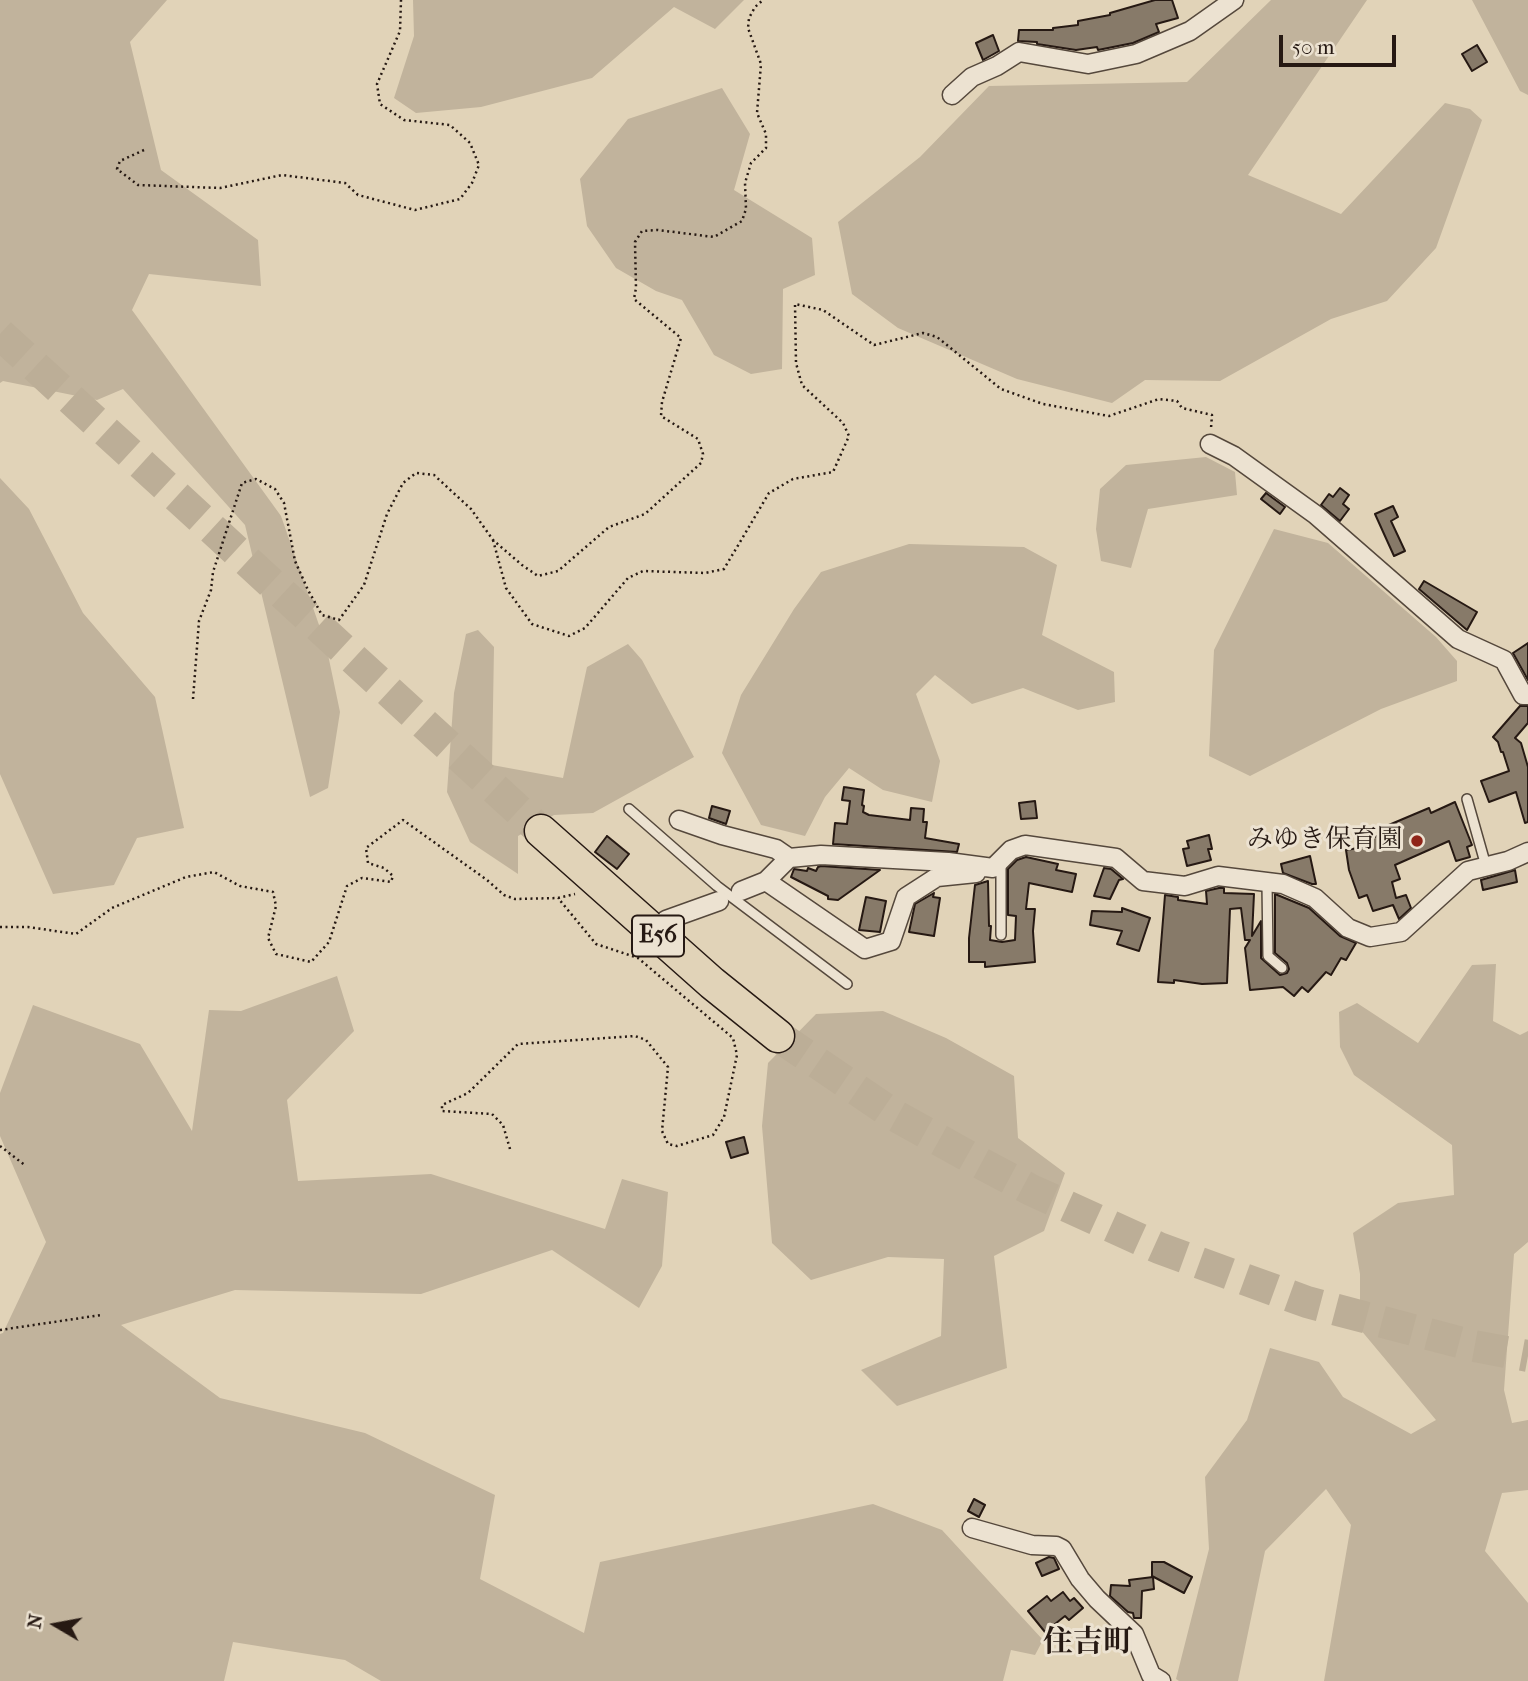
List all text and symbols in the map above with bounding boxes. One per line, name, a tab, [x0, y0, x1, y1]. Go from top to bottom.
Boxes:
scale bar	[1283, 21, 1400, 65]
text: 50 m	[1292, 35, 1335, 59]
place label: みゆき保育園	[1247, 825, 1403, 857]
marker: みゆき保育園	[1409, 833, 1425, 849]
road number: E56	[632, 916, 684, 956]
north arrow	[21, 1590, 91, 1660]
text: N	[23, 1612, 47, 1630]
district label: 住吉町	[1043, 1626, 1133, 1662]

